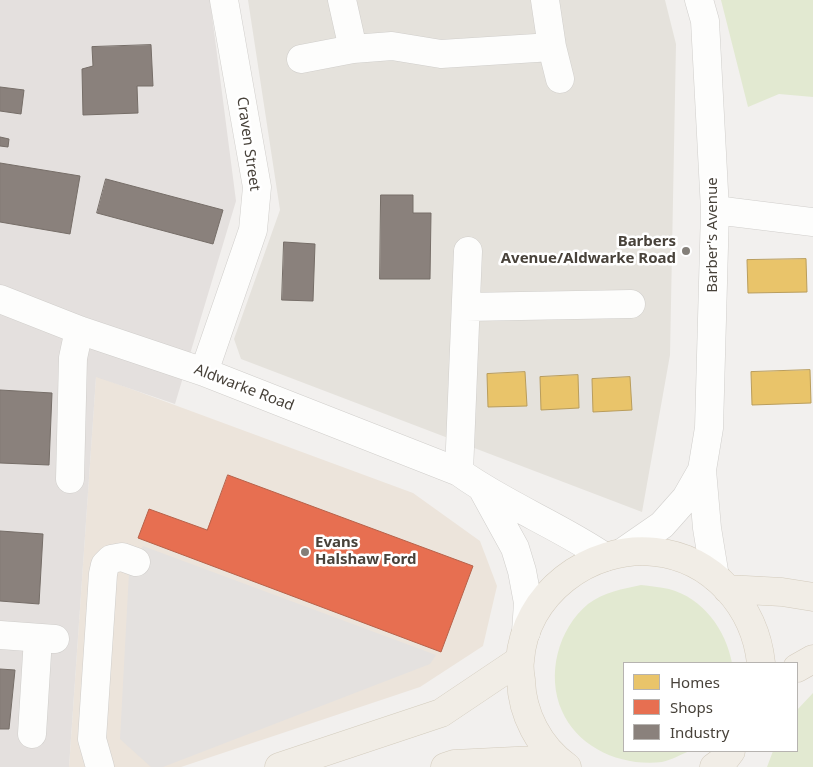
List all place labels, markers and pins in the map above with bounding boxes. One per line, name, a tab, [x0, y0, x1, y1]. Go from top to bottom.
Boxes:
place label: Barbers Avenue/Aldwarke Road	[501, 233, 676, 268]
marker: Barbers Avenue/Aldwarke Road	[680, 245, 692, 257]
place label: Evans Halshaw Ford	[315, 534, 416, 569]
marker: Evans Halshaw Ford	[299, 546, 311, 558]

